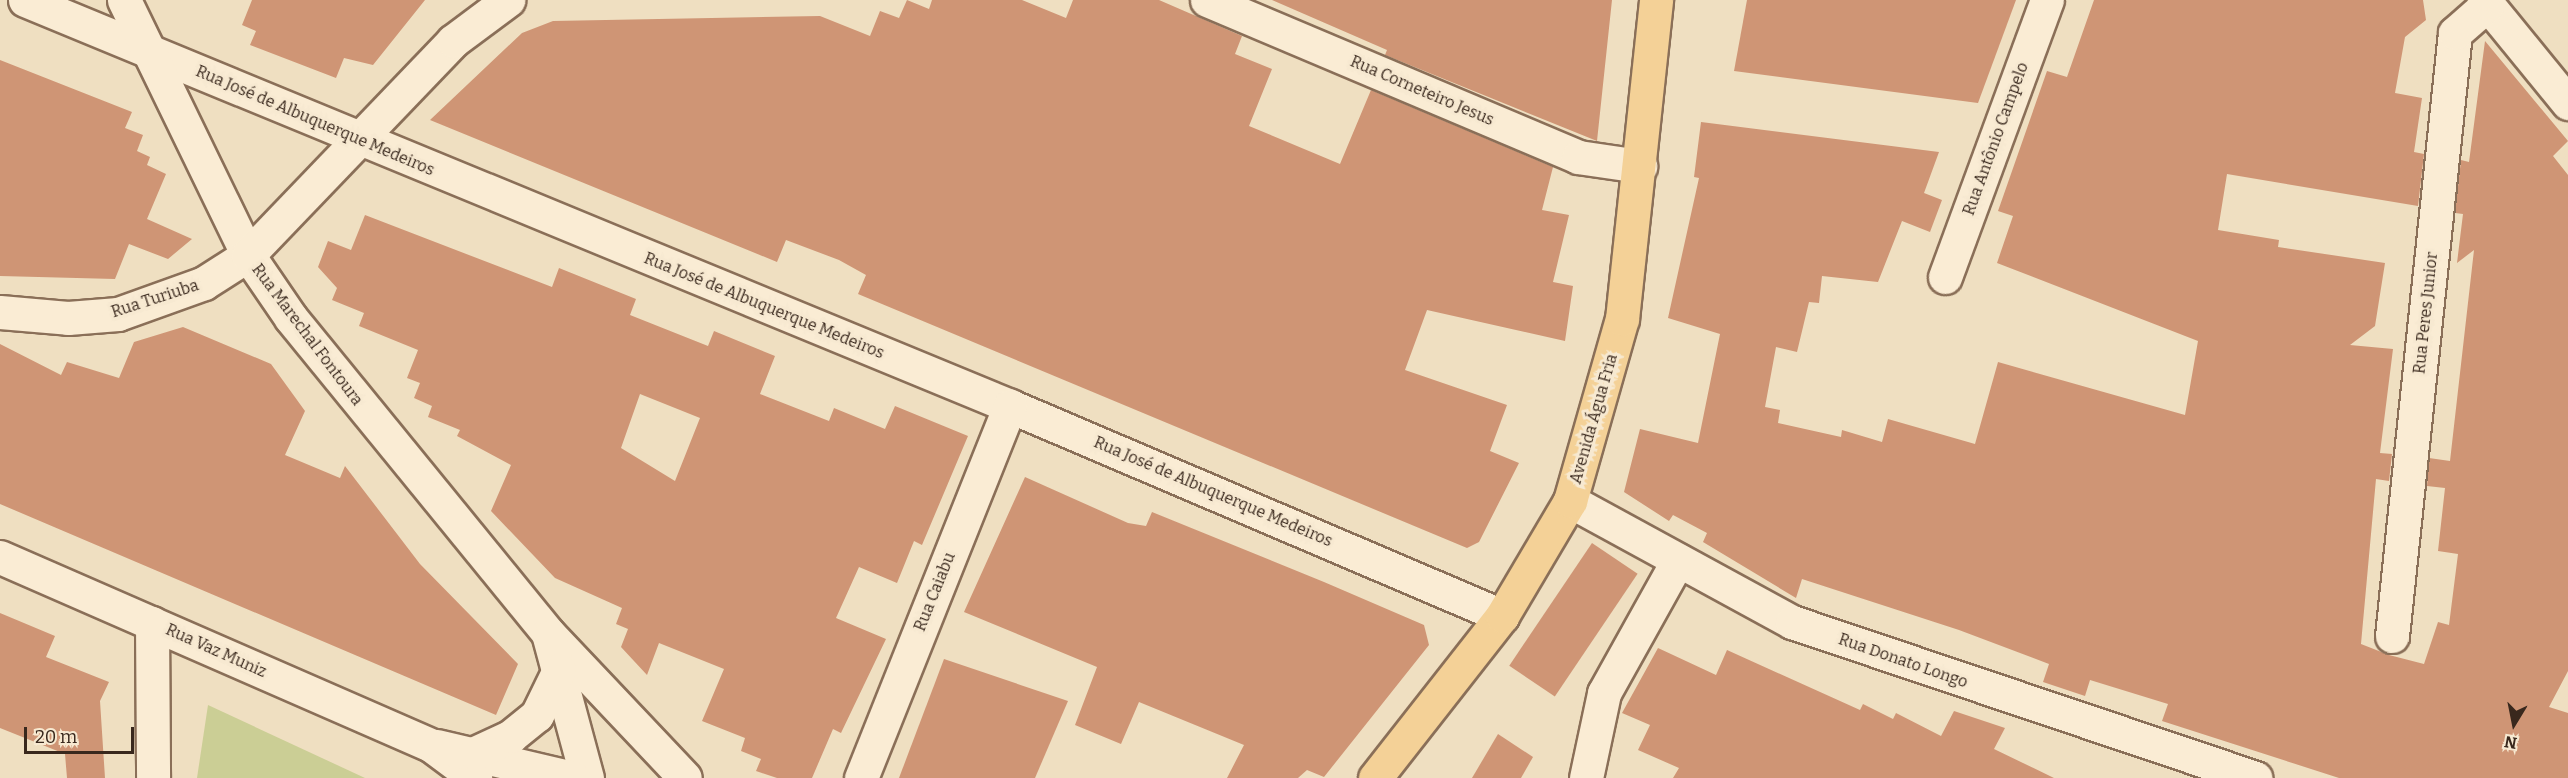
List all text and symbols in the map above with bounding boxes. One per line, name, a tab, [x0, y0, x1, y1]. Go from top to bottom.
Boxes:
street label: Rua Corneteiro Jesus	[1347, 52, 1497, 130]
street label: Rua Antônio Campelo	[1959, 60, 2033, 218]
street label: Rua José de Albuquerque Medeiros	[193, 62, 437, 180]
street label: Rua José de Albuquerque Medeiros	[641, 249, 887, 363]
street label: Rua Peres Junior	[2410, 251, 2442, 375]
street label: Rua Marechal Fontoura	[247, 260, 367, 410]
street label: Rua Turiuba	[109, 276, 201, 322]
street label: Avenida Água Fria	[1566, 352, 1622, 486]
street label: Rua José de Albuquerque Medeiros	[1091, 433, 1335, 551]
street label: Rua Caiabu	[910, 550, 960, 634]
street label: Rua Vaz Muniz	[163, 620, 269, 682]
street label: Rua Donato Longo	[1836, 630, 1970, 692]
north arrow	[2484, 694, 2544, 754]
scale bar	[27, 715, 136, 753]
text: 20 m	[35, 726, 77, 748]
text: N	[2503, 732, 2519, 753]

